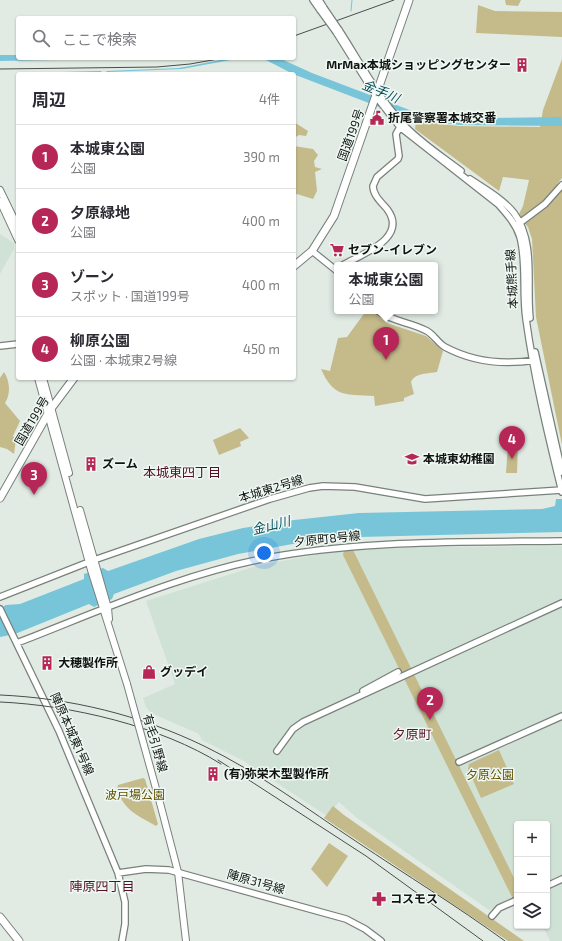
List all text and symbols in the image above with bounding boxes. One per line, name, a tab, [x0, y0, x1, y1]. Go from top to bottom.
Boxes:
search box	[16, 16, 296, 60]
icon: search	[30, 27, 52, 49]
text: ここで検索	[62, 30, 137, 48]
place label: MrMax本城ショッピングセンター	[326, 57, 511, 71]
building icon: MrMax本城ショッピングセンター	[514, 57, 530, 73]
water label: 金手川	[360, 76, 404, 107]
text: 周辺	[32, 89, 66, 109]
text: 4件	[259, 91, 280, 107]
street label: 国道199号	[334, 107, 366, 163]
public building icon: 折尾警察署本城交番	[369, 110, 385, 126]
place label: 折尾警察署本城交番	[388, 110, 497, 124]
text: 本城東公園	[70, 139, 145, 157]
text: 1	[42, 149, 48, 165]
text: 390 m	[243, 149, 280, 165]
text: 公園	[70, 160, 96, 176]
text: 夕原緑地	[70, 203, 130, 221]
text: 2	[41, 213, 49, 229]
text: 400 m	[242, 213, 280, 229]
text: 公園	[70, 224, 96, 240]
supermarket icon: セブン-イレブン	[329, 242, 345, 258]
place label: セブン-イレブン	[348, 242, 437, 256]
street label: 本城熊手線	[502, 249, 520, 309]
popup	[334, 262, 438, 314]
text: ゾーン	[70, 267, 114, 285]
text: 本城東公園	[348, 270, 424, 288]
text: 3	[41, 277, 49, 293]
text: 400 m	[242, 277, 280, 293]
text: スポット · 国道199号	[70, 288, 190, 304]
text: 公園	[348, 291, 375, 307]
pin: 1	[373, 327, 399, 360]
text: 柳原公園	[70, 331, 130, 349]
text: 4	[41, 341, 49, 357]
text: 450 m	[243, 341, 280, 357]
text: 公園 · 本城東2号線	[70, 352, 177, 368]
street label: 国道199号	[11, 394, 51, 447]
pin: 4	[499, 426, 525, 459]
school or university icon: 本城東幼稚園	[404, 451, 420, 467]
place label: 本城東幼稚園	[423, 451, 495, 465]
building icon: ズーム	[83, 456, 99, 472]
place label: ズーム	[102, 456, 138, 470]
pin: 3	[21, 462, 47, 495]
district label: 本城東四丁目	[143, 464, 221, 480]
street label: 本城東2号線	[237, 472, 305, 504]
water label: 金山川	[250, 512, 294, 537]
street label: 夕原町8号線	[293, 528, 361, 548]
your location	[254, 543, 274, 563]
building icon: 大穂製作所	[39, 655, 55, 671]
place label: 大穂製作所	[58, 655, 118, 669]
shop icon: グッデイ	[141, 664, 157, 680]
place label: グッデイ	[160, 664, 208, 678]
pin: 2	[417, 687, 443, 720]
street label: 陣原本城東1号線	[48, 690, 97, 777]
street label: 有毛引野線	[141, 712, 171, 773]
district label: 夕原町	[392, 726, 432, 742]
building icon: (有)弥栄木型製作所	[205, 766, 221, 782]
place label: (有)弥栄木型製作所	[224, 766, 329, 780]
park label: 夕原公園	[466, 767, 514, 781]
park label: 波戸場公園	[105, 787, 165, 801]
map controls	[514, 821, 550, 929]
button: +	[514, 821, 550, 857]
button: −	[514, 857, 550, 893]
street label: 陣原31号線	[226, 866, 287, 896]
district label: 陣原四丁目	[69, 878, 135, 894]
pharmacy icon: コスモス	[371, 891, 387, 907]
place label: コスモス	[390, 891, 438, 905]
button: layers	[514, 893, 550, 929]

